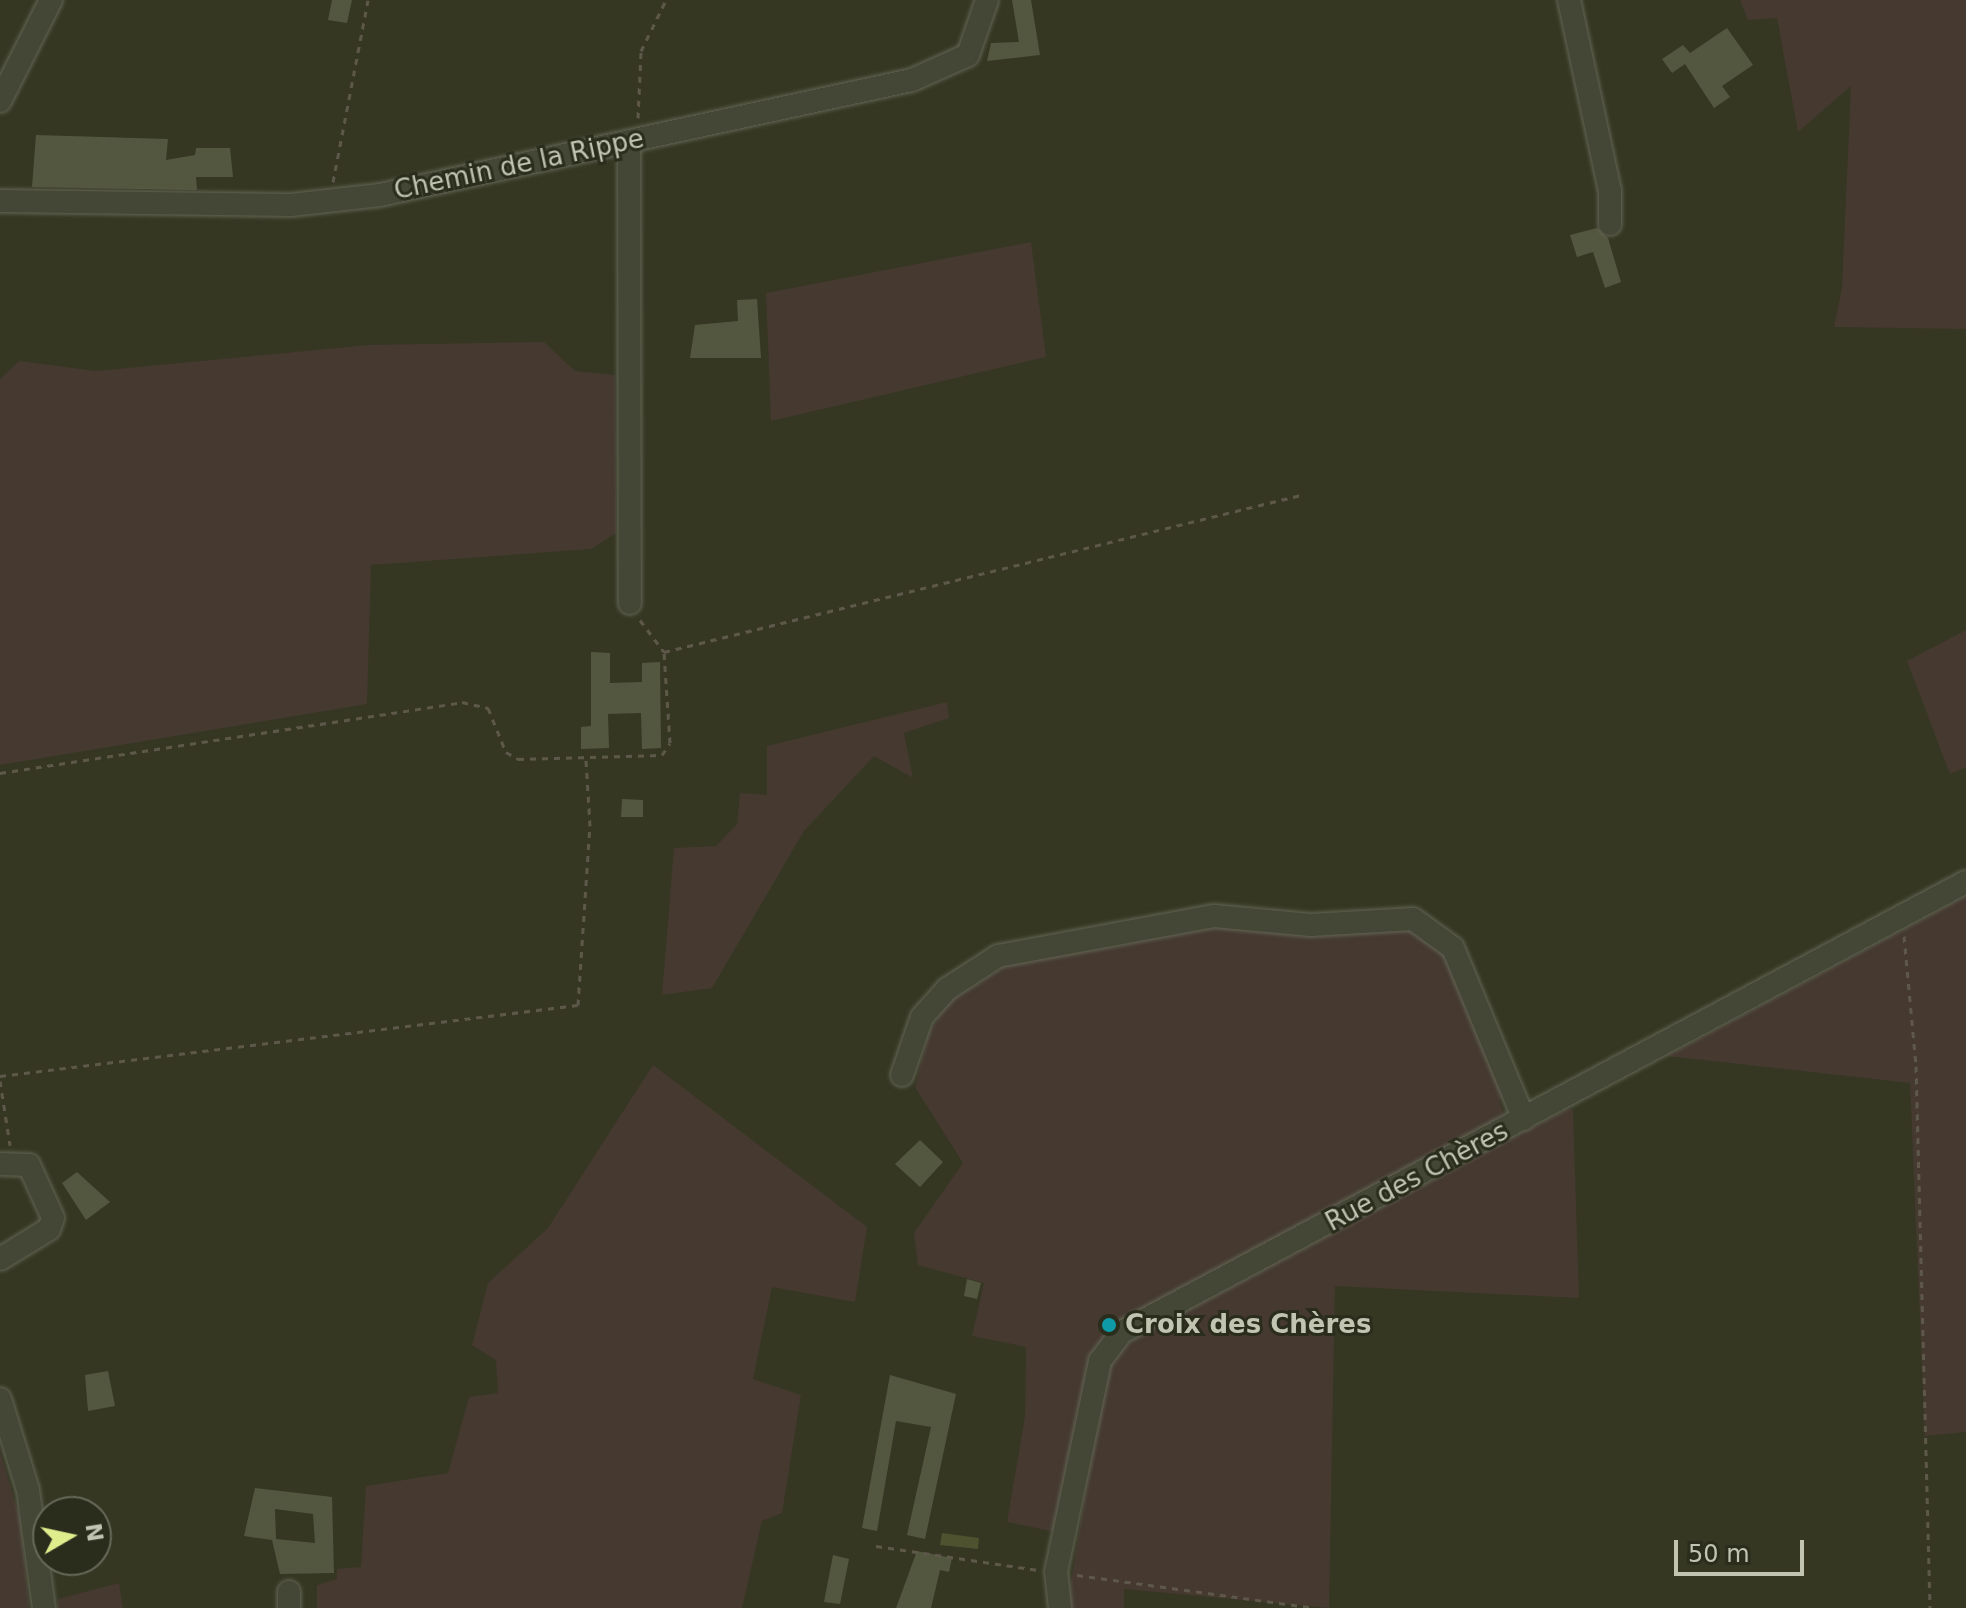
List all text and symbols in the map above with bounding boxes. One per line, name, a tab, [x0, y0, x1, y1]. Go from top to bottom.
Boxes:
street label: Chemin de la Rippe	[391, 123, 647, 207]
street label: Rue des Chères	[1320, 1116, 1514, 1238]
place label: Croix des Chères	[1125, 1309, 1371, 1341]
marker: Croix des Chères	[1100, 1316, 1118, 1334]
north arrow	[32, 1496, 112, 1576]
text: N	[80, 1521, 108, 1544]
scale bar	[1678, 1524, 1808, 1574]
text: 50 m	[1688, 1540, 1750, 1568]

